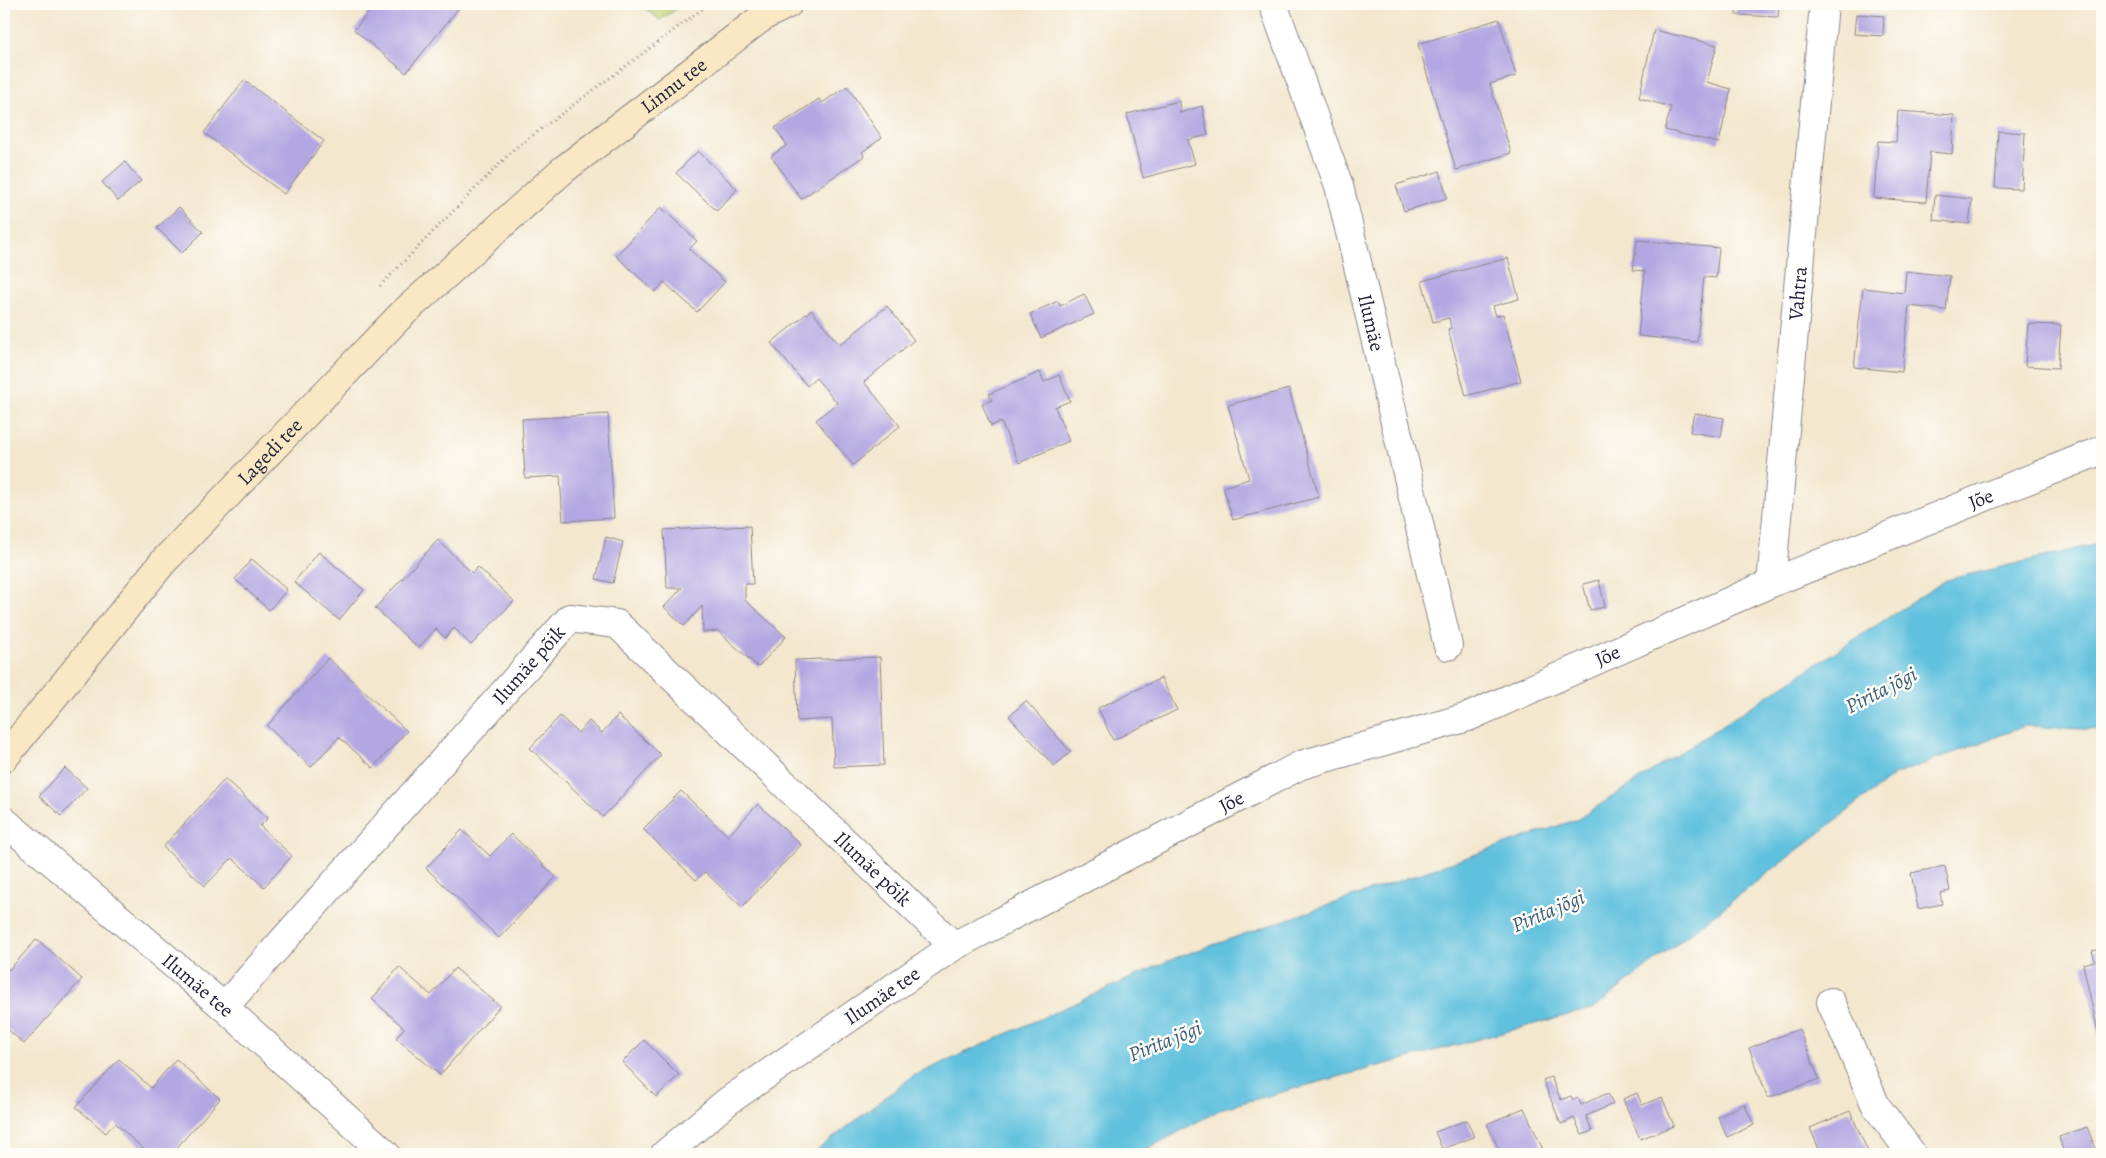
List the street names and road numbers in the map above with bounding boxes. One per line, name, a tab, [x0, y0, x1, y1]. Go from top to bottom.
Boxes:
street label: Linnu tee	[635, 52, 713, 120]
street label: Vahtra	[1782, 264, 1814, 322]
street label: Ilumäe	[1351, 291, 1391, 354]
street label: Lagedi tee	[231, 412, 309, 491]
street label: Jõe	[1965, 482, 1998, 516]
street label: Ilumäe põik	[486, 620, 571, 711]
street label: Jõe	[1591, 638, 1624, 673]
street label: Jõe	[1214, 784, 1249, 820]
street label: Ilumäe põik	[828, 825, 917, 913]
street label: Ilumäe tee	[156, 947, 240, 1024]
street label: Ilumäe tee	[839, 960, 926, 1031]

